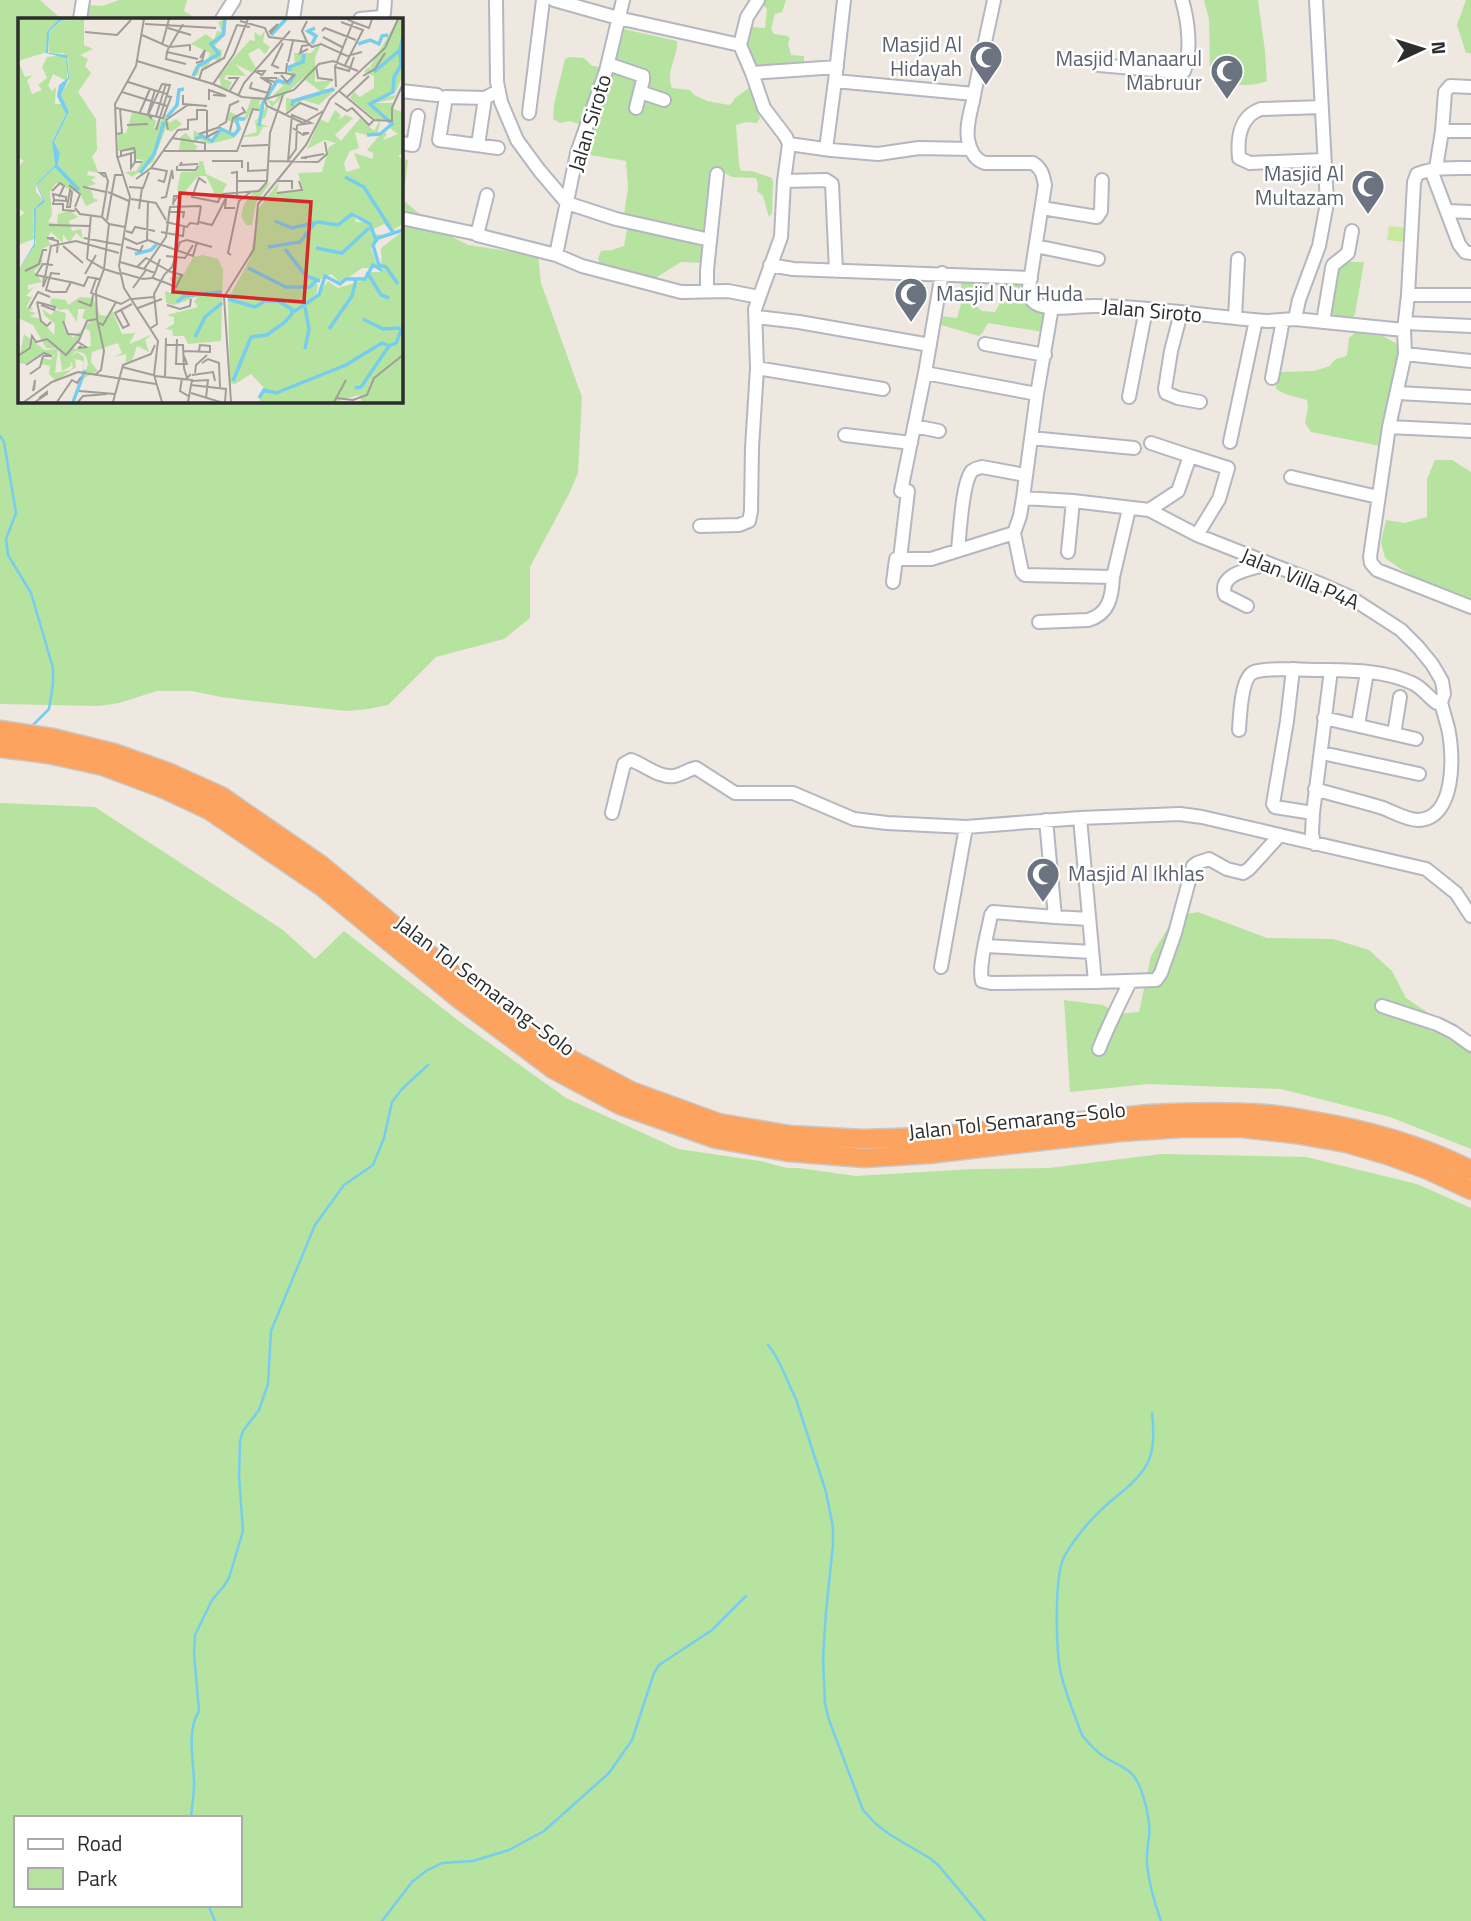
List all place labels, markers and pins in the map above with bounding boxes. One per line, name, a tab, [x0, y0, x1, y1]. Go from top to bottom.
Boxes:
place label: Masjid Al Hidayah	[882, 28, 962, 84]
mosque icon: Masjid Al Hidayah	[967, 38, 1005, 87]
place label: Masjid Manaarul Mabruur	[1055, 42, 1202, 98]
mosque icon: Masjid Manaarul Mabruur	[1208, 52, 1246, 101]
place label: Masjid Al Multazam	[1255, 157, 1344, 213]
mosque icon: Masjid Al Multazam	[1349, 167, 1387, 216]
mosque icon: Masjid Nur Huda	[892, 275, 930, 324]
place label: Masjid Nur Huda	[936, 277, 1084, 309]
mosque icon: Masjid Al Ikhlas	[1024, 855, 1062, 904]
place label: Masjid Al Ikhlas	[1068, 857, 1204, 889]

